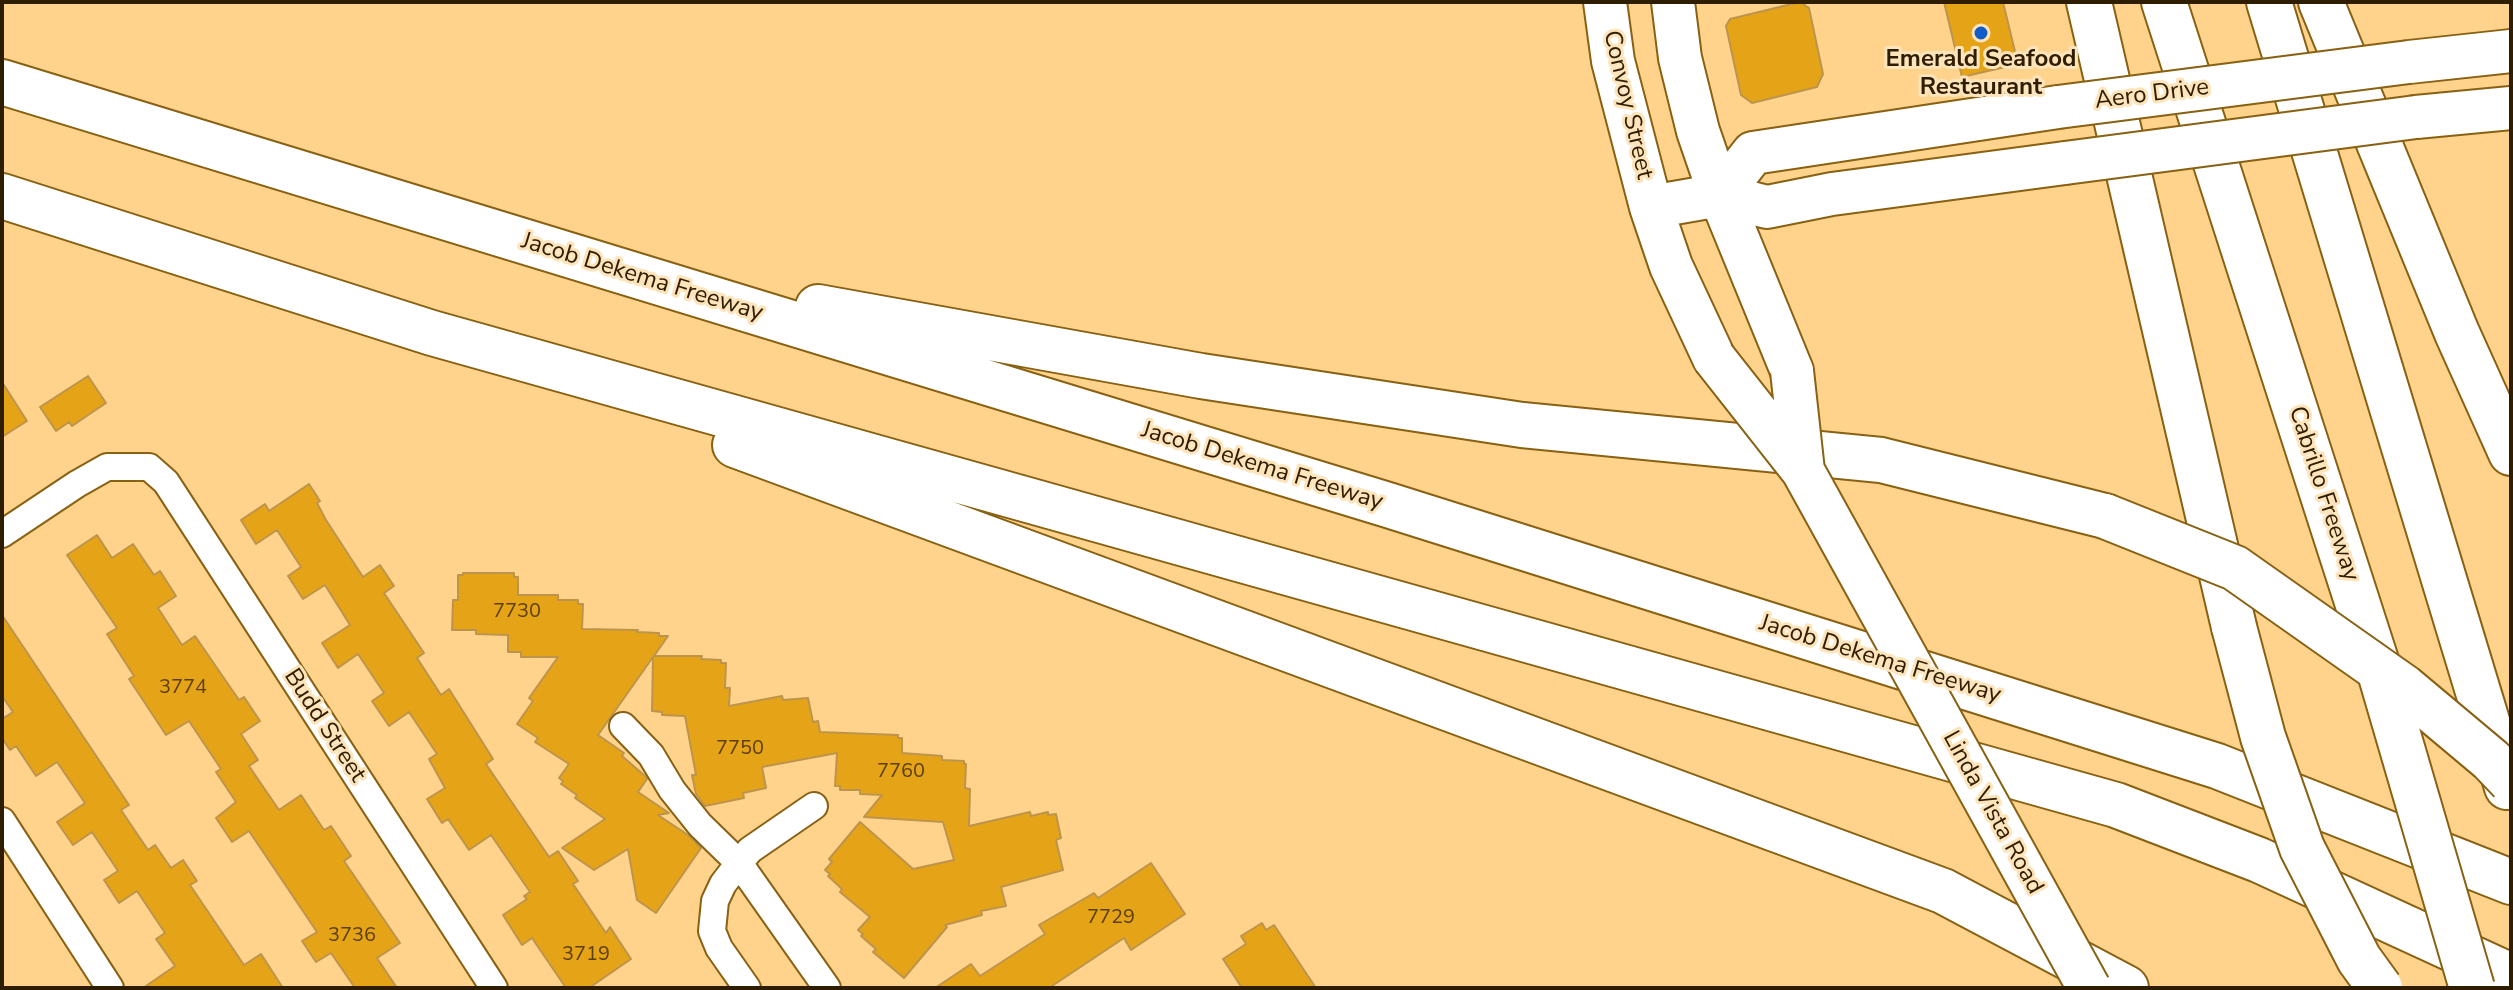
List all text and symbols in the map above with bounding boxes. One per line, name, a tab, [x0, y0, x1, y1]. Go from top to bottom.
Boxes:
marker: Emerald Seafood Restaurant	[1972, 24, 1990, 42]
street label: Convoy Street	[1596, 28, 1658, 182]
place label: Emerald Seafood Restaurant	[1886, 46, 2076, 102]
street label: Aero Drive	[2093, 74, 2211, 116]
street label: Jacob Dekema Freeway	[518, 228, 766, 328]
street label: Cabrillo Freeway	[2281, 403, 2365, 585]
street label: Jacob Dekema Freeway	[1138, 417, 1386, 517]
house number: 7730	[493, 600, 541, 624]
street label: Jacob Dekema Freeway	[1756, 610, 2004, 710]
street label: Budd Street	[277, 664, 371, 788]
house number: 3774	[159, 676, 207, 700]
street label: Linda Vista Road	[1935, 727, 2049, 899]
house number: 7750	[716, 737, 764, 761]
house number: 7760	[877, 760, 925, 784]
house number: 7729	[1087, 906, 1135, 930]
house number: 3736	[328, 924, 376, 948]
house number: 3719	[562, 943, 610, 967]

